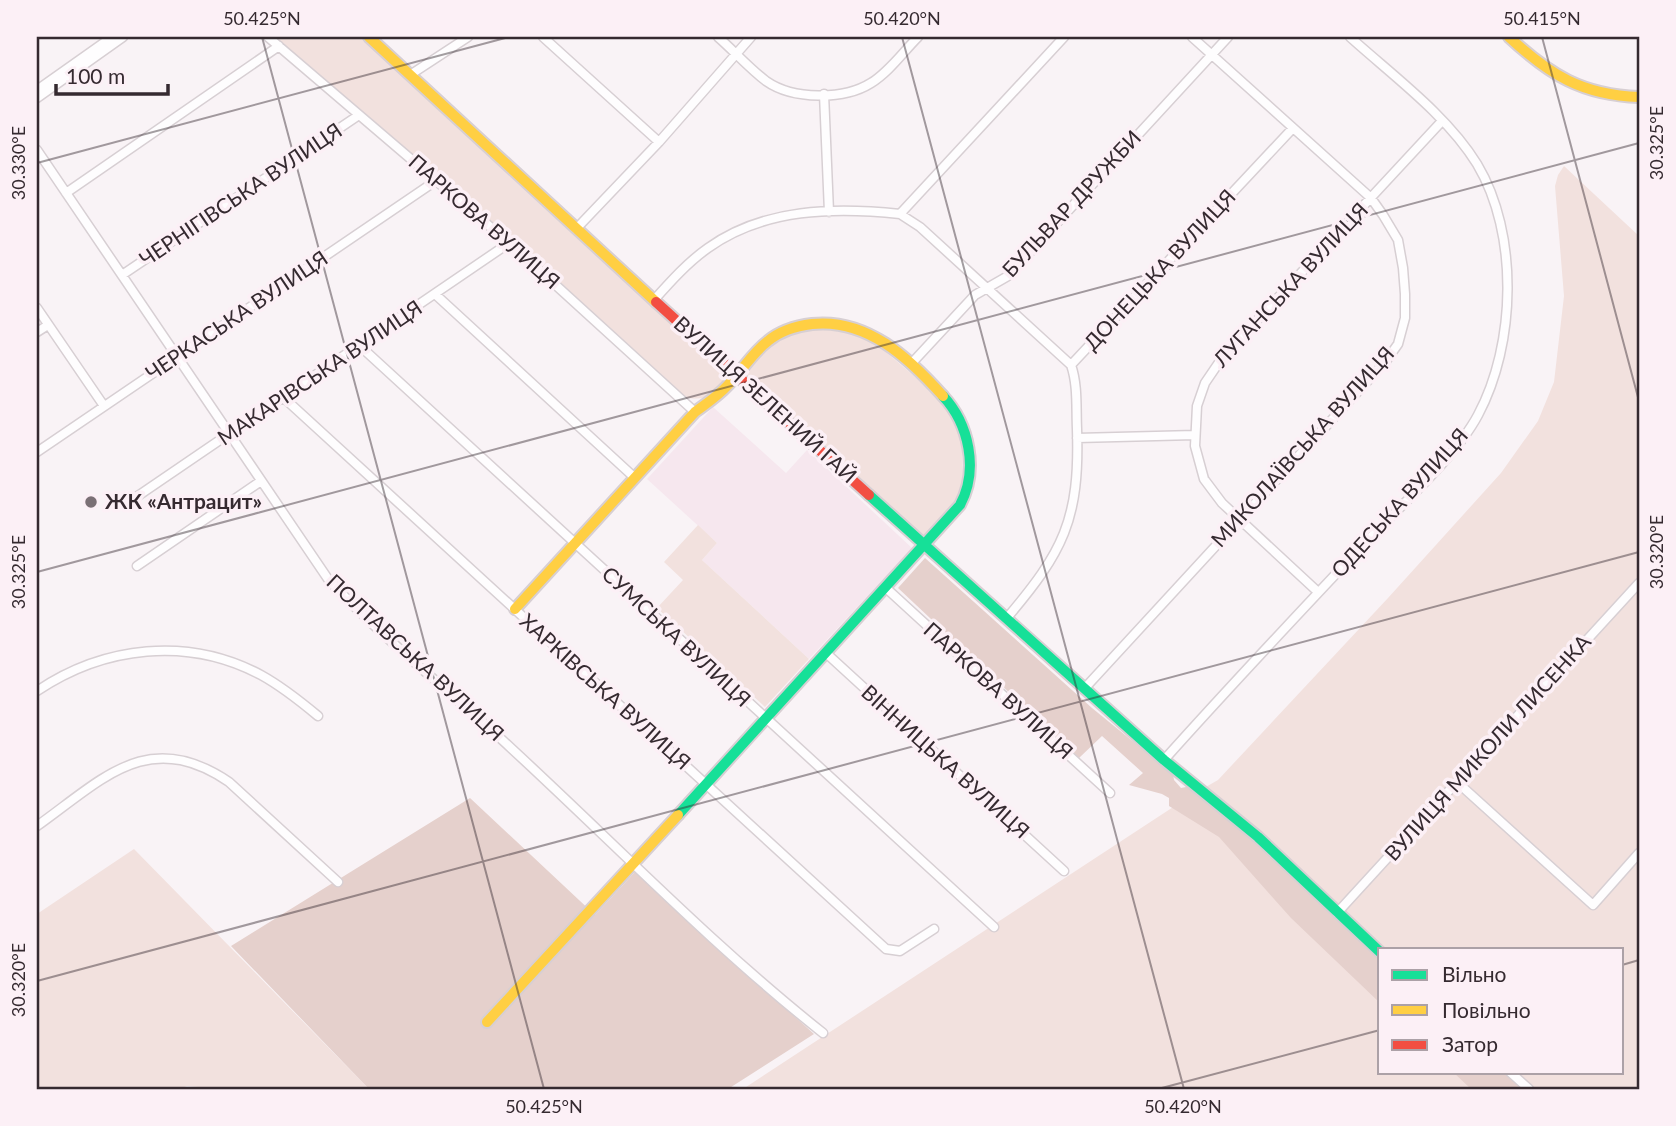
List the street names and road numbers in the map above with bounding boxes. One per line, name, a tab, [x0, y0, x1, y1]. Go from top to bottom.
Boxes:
street label: ЧЕРНІГІВСЬКА ВУЛИЦЯ	[134, 117, 346, 271]
street label: БУЛЬВАР ДРУЖБИ	[996, 124, 1145, 282]
street label: ПАРКОВА ВУЛИЦЯ	[404, 148, 566, 293]
street label: ДОНЕЦЬКА ВУЛИЦЯ	[1078, 183, 1240, 355]
street label: ЛУГАНСЬКА ВУЛИЦЯ	[1207, 197, 1372, 372]
street label: ЧЕРКАСЬКА ВУЛИЦЯ	[141, 245, 332, 385]
street label: МАКАРІВСЬКА ВУЛИЦЯ	[212, 294, 426, 450]
street label: ВУЛИЦЯ ЗЕЛЕНИЙ ГАЙ	[670, 310, 862, 487]
street label: МИКОЛАЇВСЬКА ВУЛИЦЯ	[1205, 341, 1399, 551]
street label: ОДЕСЬКА ВУЛИЦЯ	[1325, 422, 1472, 582]
street label: СУМСЬКА ВУЛИЦЯ	[598, 561, 756, 711]
street label: ПОЛТАВСЬКА ВУЛИЦЯ	[322, 568, 510, 746]
street label: ХАРКІВСЬКА ВУЛИЦЯ	[515, 608, 697, 774]
street label: ПАРКОВА ВУЛИЦЯ	[919, 616, 1079, 763]
street label: ВУЛИЦЯ МИКОЛИ ЛИСЕНКА	[1379, 628, 1596, 865]
street label: ВІННИЦЬКА ВУЛИЦЯ	[857, 679, 1035, 843]

